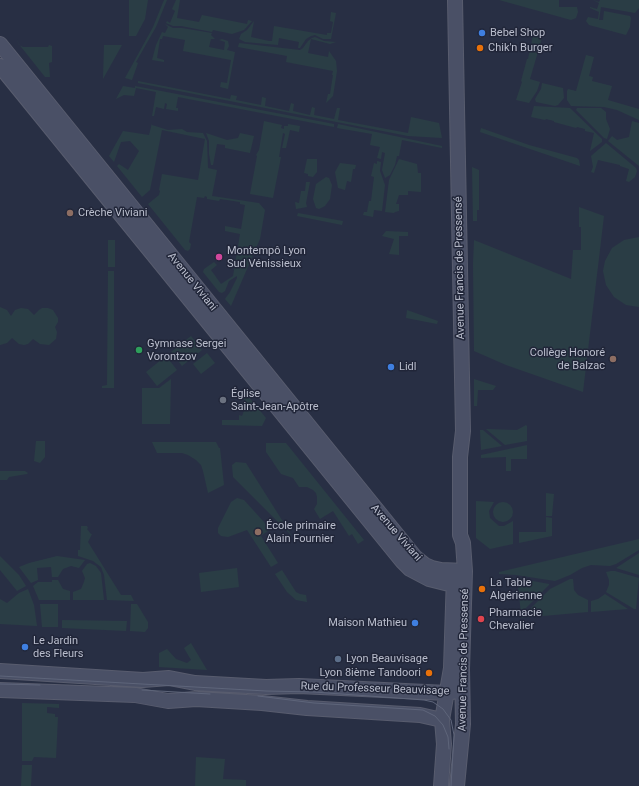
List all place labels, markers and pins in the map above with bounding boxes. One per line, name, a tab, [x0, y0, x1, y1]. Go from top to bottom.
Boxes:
place label: Bebel Shop	[490, 26, 545, 40]
marker: Bebel Shop	[477, 28, 487, 38]
place label: Chik'n Burger	[488, 41, 552, 55]
marker: Chik'n Burger	[475, 43, 485, 53]
place label: Crèche Viviani	[78, 206, 147, 220]
marker: Crèche Viviani	[65, 208, 75, 218]
place label: Montempô Lyon Sud Vénissieux	[227, 244, 306, 270]
marker: Montempô Lyon Sud Vénissieux	[214, 252, 224, 262]
place label: Gymnase Sergei Vorontzov	[147, 337, 226, 363]
marker: Gymnase Sergei Vorontzov	[134, 345, 144, 355]
place label: Collège Honoré de Balzac	[530, 346, 605, 372]
marker: Collège Honoré de Balzac	[608, 354, 618, 364]
place label: Lidl	[399, 360, 416, 374]
marker: Lidl	[386, 362, 396, 372]
place label: Église Saint-Jean-Apôtre	[231, 387, 319, 413]
marker: Église Saint-Jean-Apôtre	[218, 395, 228, 405]
place label: École primaire Alain Fournier	[266, 519, 336, 545]
marker: École primaire Alain Fournier	[253, 527, 263, 537]
place label: La Table Algérienne	[490, 576, 542, 602]
marker: La Table Algérienne	[477, 584, 487, 594]
place label: Pharmacie Chevalier	[489, 606, 542, 632]
marker: Pharmacie Chevalier	[476, 614, 486, 624]
place label: Maison Mathieu	[328, 616, 407, 630]
marker: Maison Mathieu	[410, 618, 420, 628]
place label: Le Jardin des Fleurs	[33, 634, 83, 660]
marker: Le Jardin des Fleurs	[20, 642, 30, 652]
place label: Lyon Beauvisage	[346, 652, 428, 666]
marker: Lyon Beauvisage	[333, 654, 343, 664]
place label: Lyon 8ième Tandoori	[320, 666, 421, 680]
marker: Lyon 8ième Tandoori	[424, 668, 434, 678]

